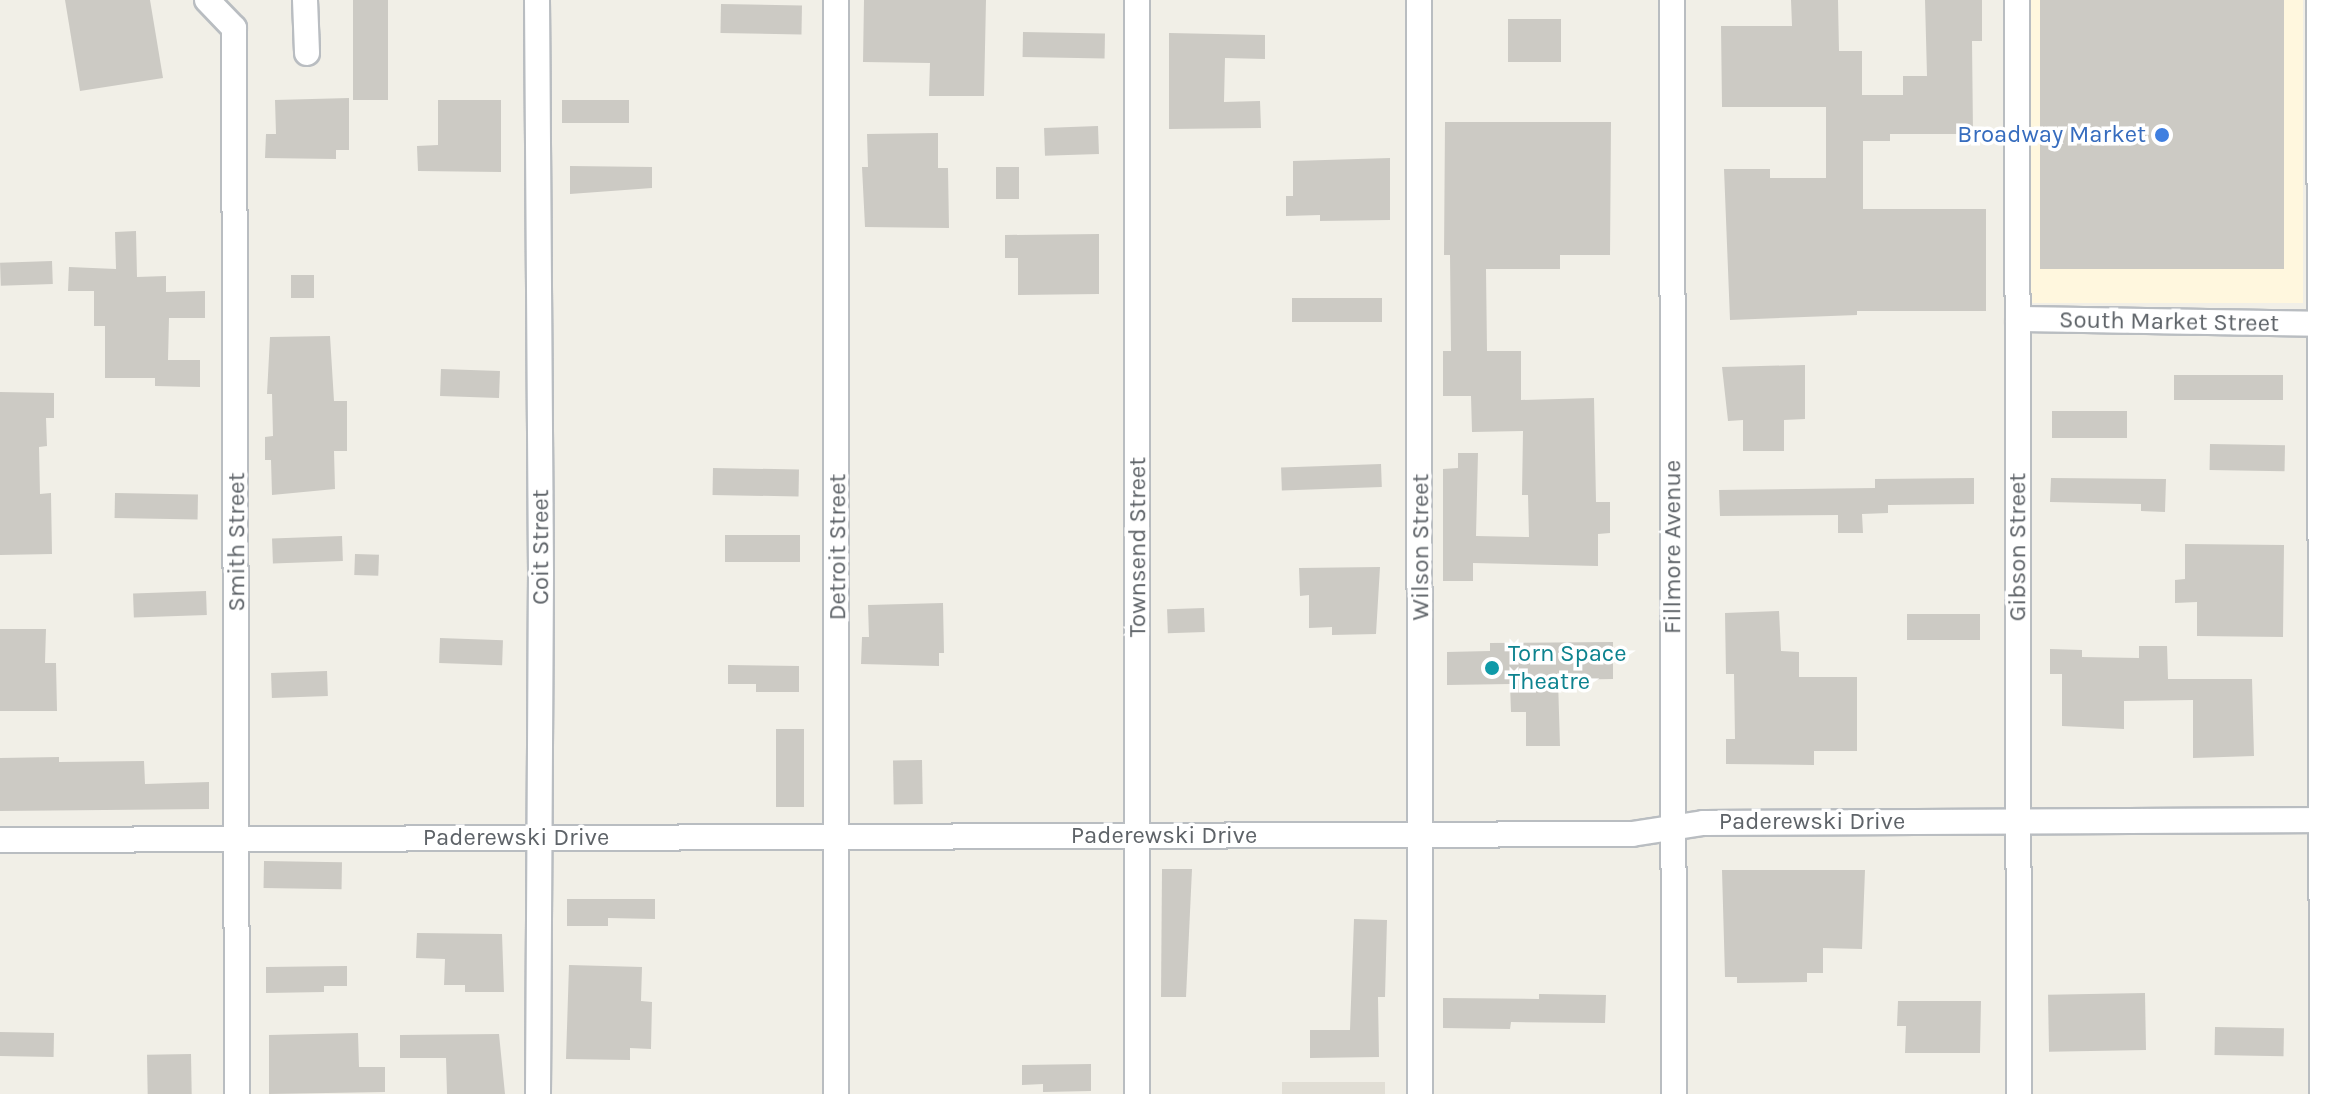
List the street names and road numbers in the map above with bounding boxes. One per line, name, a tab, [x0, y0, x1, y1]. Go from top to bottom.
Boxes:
street label: South Market Street	[2059, 306, 2279, 338]
street label: Townsend Street	[1124, 457, 1152, 637]
street label: Fillmore Avenue	[1659, 460, 1687, 634]
street label: Smith Street	[223, 472, 251, 612]
street label: Wilson Street	[1407, 473, 1435, 621]
street label: Gibson Street	[2004, 473, 2032, 621]
street label: Detroit Street	[824, 474, 852, 620]
street label: Coit Street	[527, 489, 555, 605]
street label: Paderewski Drive	[1719, 808, 1905, 836]
street label: Paderewski Drive	[1071, 822, 1257, 850]
street label: Paderewski Drive	[423, 824, 609, 852]

